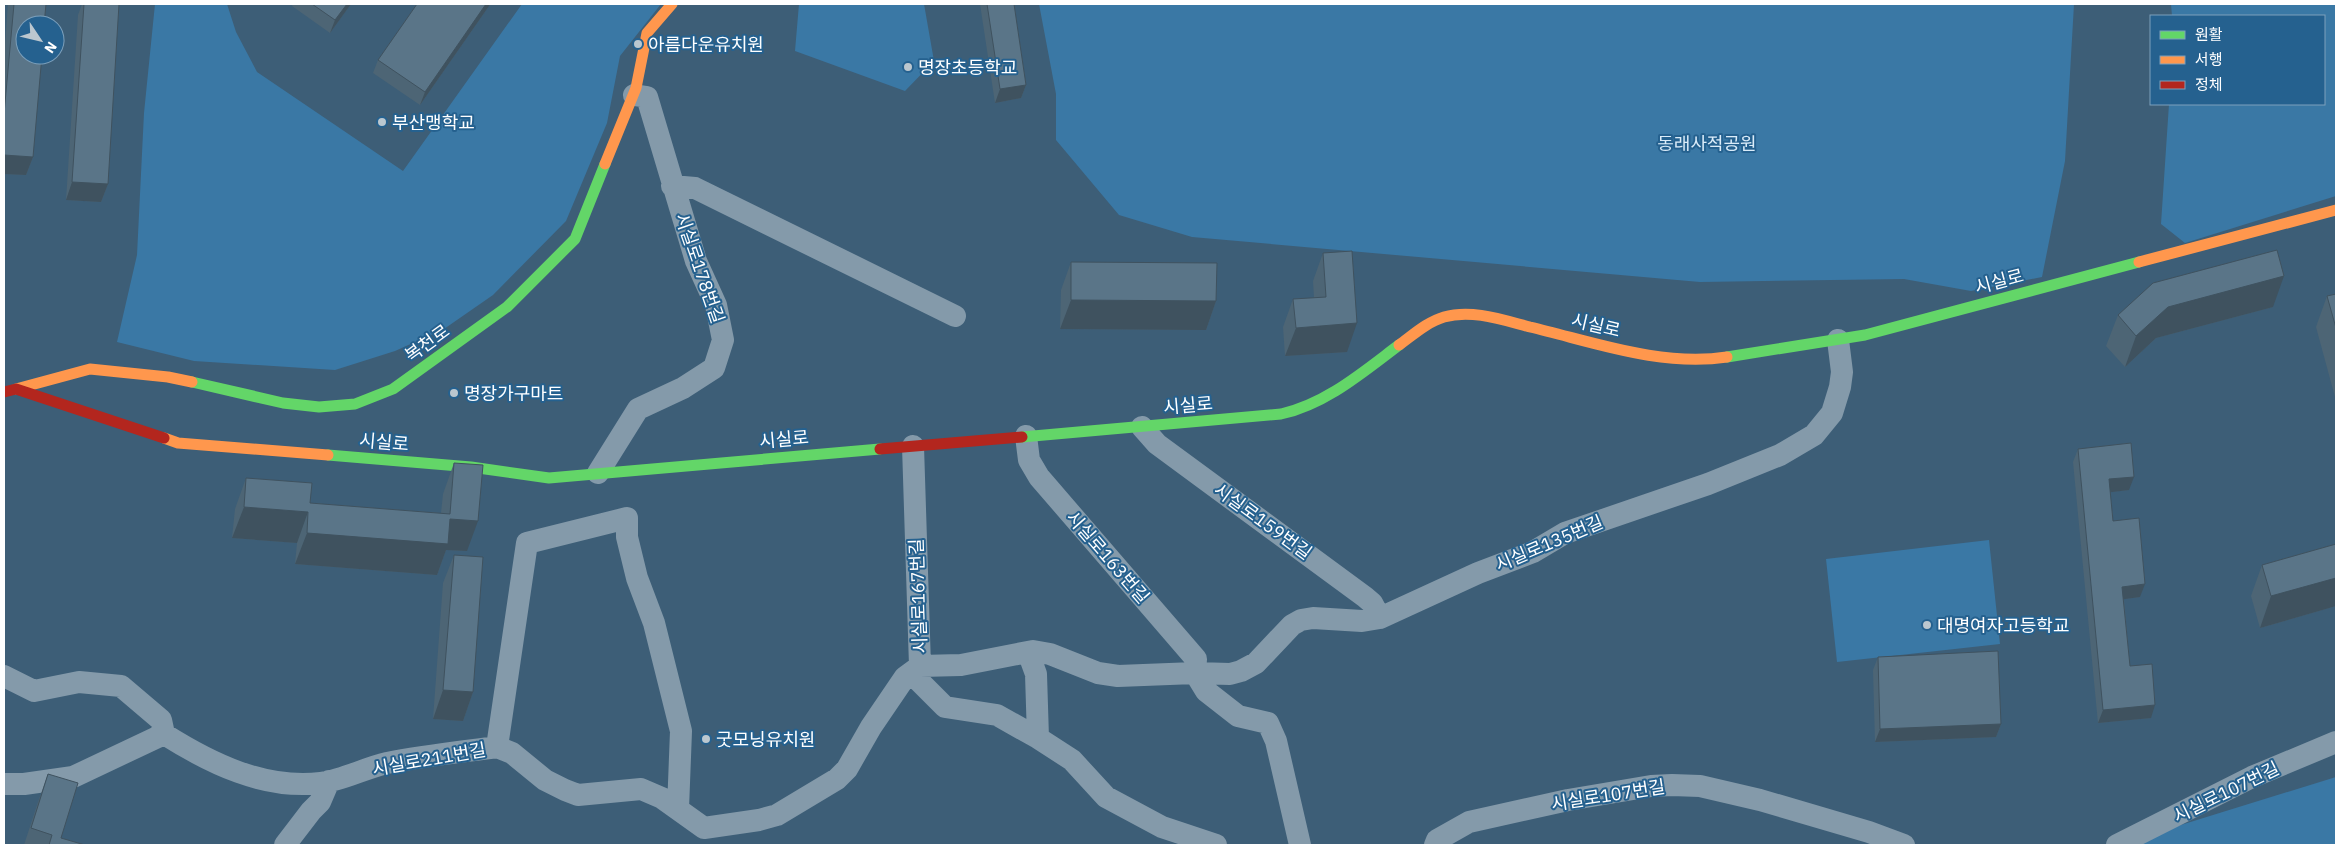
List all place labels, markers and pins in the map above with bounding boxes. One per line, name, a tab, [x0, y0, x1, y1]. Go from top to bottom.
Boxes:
place label: 아름다운유치원	[648, 33, 764, 56]
marker: 아름다운유치원	[632, 38, 644, 50]
place label: 명장초등학교	[918, 56, 1017, 79]
marker: 명장초등학교	[902, 61, 914, 73]
place label: 부산맹학교	[392, 111, 475, 134]
marker: 부산맹학교	[376, 116, 388, 128]
place label: 명장가구마트	[464, 382, 563, 405]
marker: 명장가구마트	[448, 387, 460, 399]
place label: 대명여자고등학교	[1937, 614, 2069, 637]
marker: 대명여자고등학교	[1921, 619, 1933, 631]
place label: 굿모닝유치원	[716, 728, 815, 751]
marker: 굿모닝유치원	[700, 733, 712, 745]

